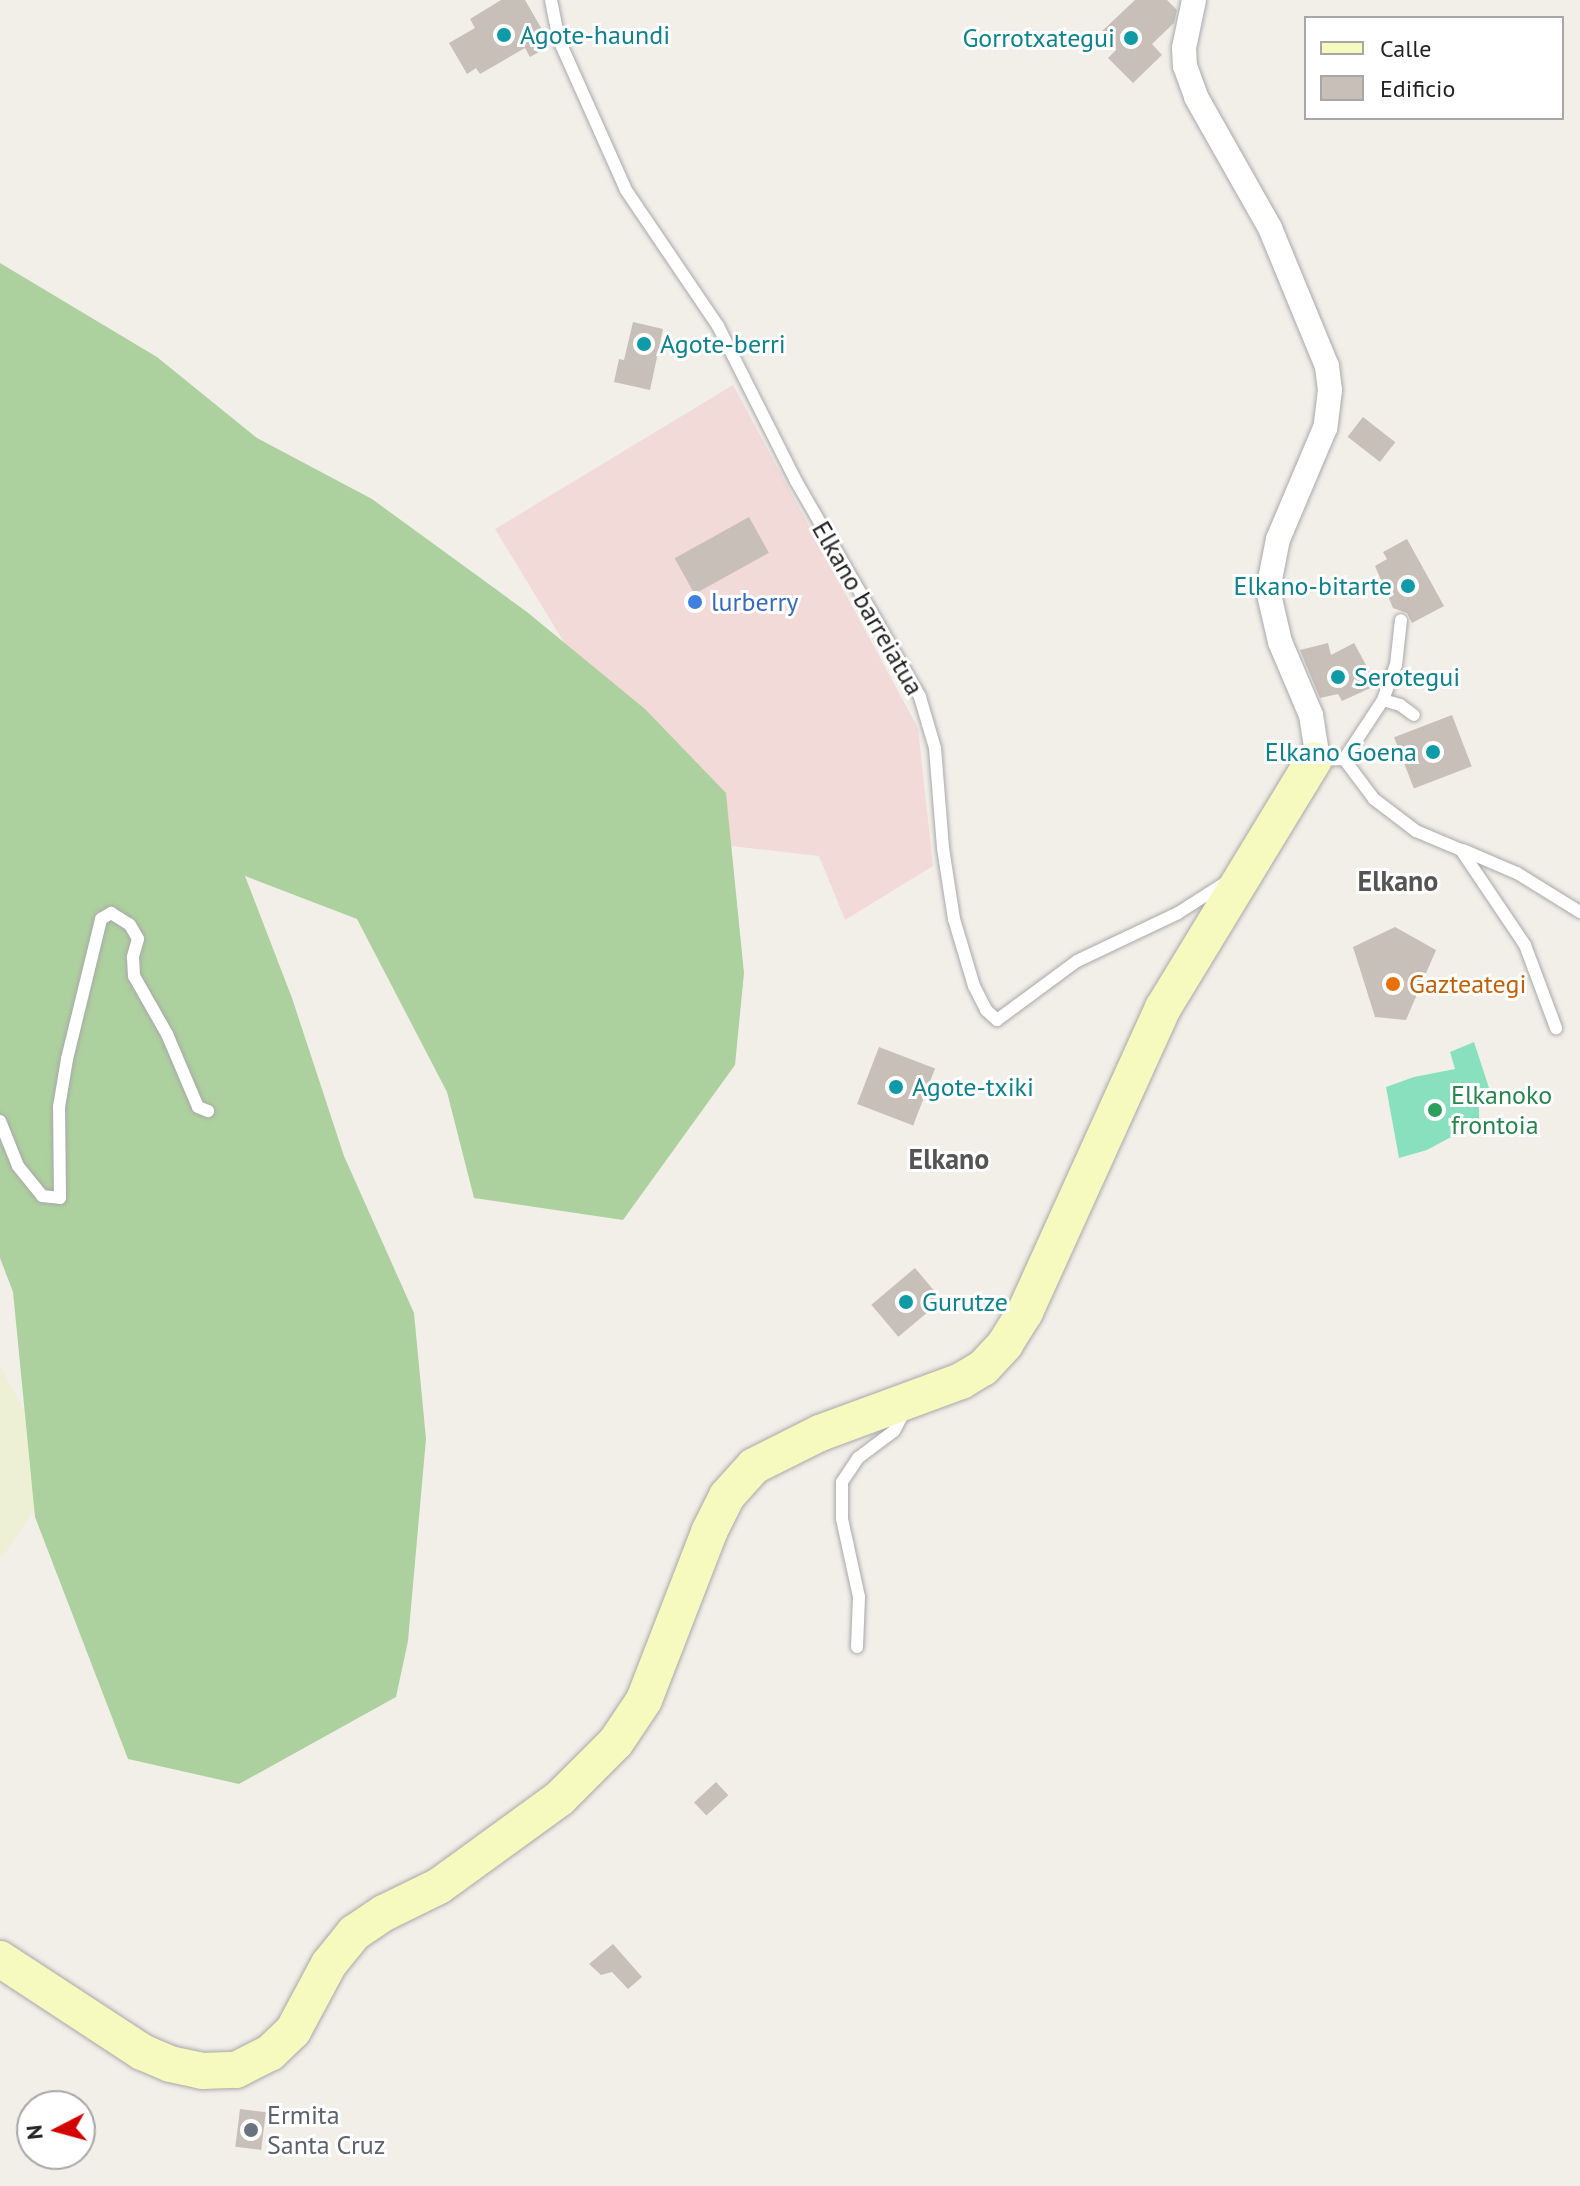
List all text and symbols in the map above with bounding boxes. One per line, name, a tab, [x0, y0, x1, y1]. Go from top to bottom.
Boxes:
legend	[1304, 16, 1564, 120]
place label: Agote-haundi	[520, 19, 670, 51]
place label: Gorrotxategui	[962, 22, 1115, 54]
marker: Agote-haundi	[495, 26, 513, 44]
marker: Gorrotxategui	[1122, 29, 1140, 47]
text: Calle	[1380, 33, 1431, 64]
text: Edificio	[1380, 73, 1455, 104]
place label: Agote-berri	[660, 328, 786, 360]
marker: Agote-berri	[635, 335, 653, 353]
street label: Elkano barreiatua	[806, 516, 930, 700]
place label: Elkano-bitarte	[1234, 570, 1392, 602]
marker: Elkano-bitarte	[1399, 577, 1417, 595]
place label: lurberry	[711, 586, 798, 618]
marker: lurberry	[686, 593, 704, 611]
place label: Serotegui	[1354, 661, 1460, 693]
marker: Serotegui	[1329, 668, 1347, 686]
place label: Elkano Goena	[1265, 736, 1417, 768]
marker: Elkano Goena	[1424, 743, 1442, 761]
district label: Elkano	[1358, 864, 1438, 898]
place label: Gazteategi	[1409, 968, 1526, 1000]
marker: Gazteategi	[1384, 975, 1402, 993]
place label: Agote-txiki	[912, 1071, 1034, 1103]
marker: Agote-txiki	[887, 1078, 905, 1096]
place label: Elkanoko frontoia	[1451, 1079, 1552, 1140]
marker: Elkanoko frontoia	[1426, 1101, 1444, 1119]
district label: Elkano	[909, 1142, 989, 1176]
place label: Gurutze	[922, 1286, 1008, 1318]
marker: Gurutze	[897, 1293, 915, 1311]
north arrow	[16, 2090, 96, 2170]
place label: Ermita Santa Cruz	[267, 2099, 385, 2160]
marker: Ermita Santa Cruz	[242, 2121, 260, 2139]
text: N	[19, 2124, 49, 2141]

